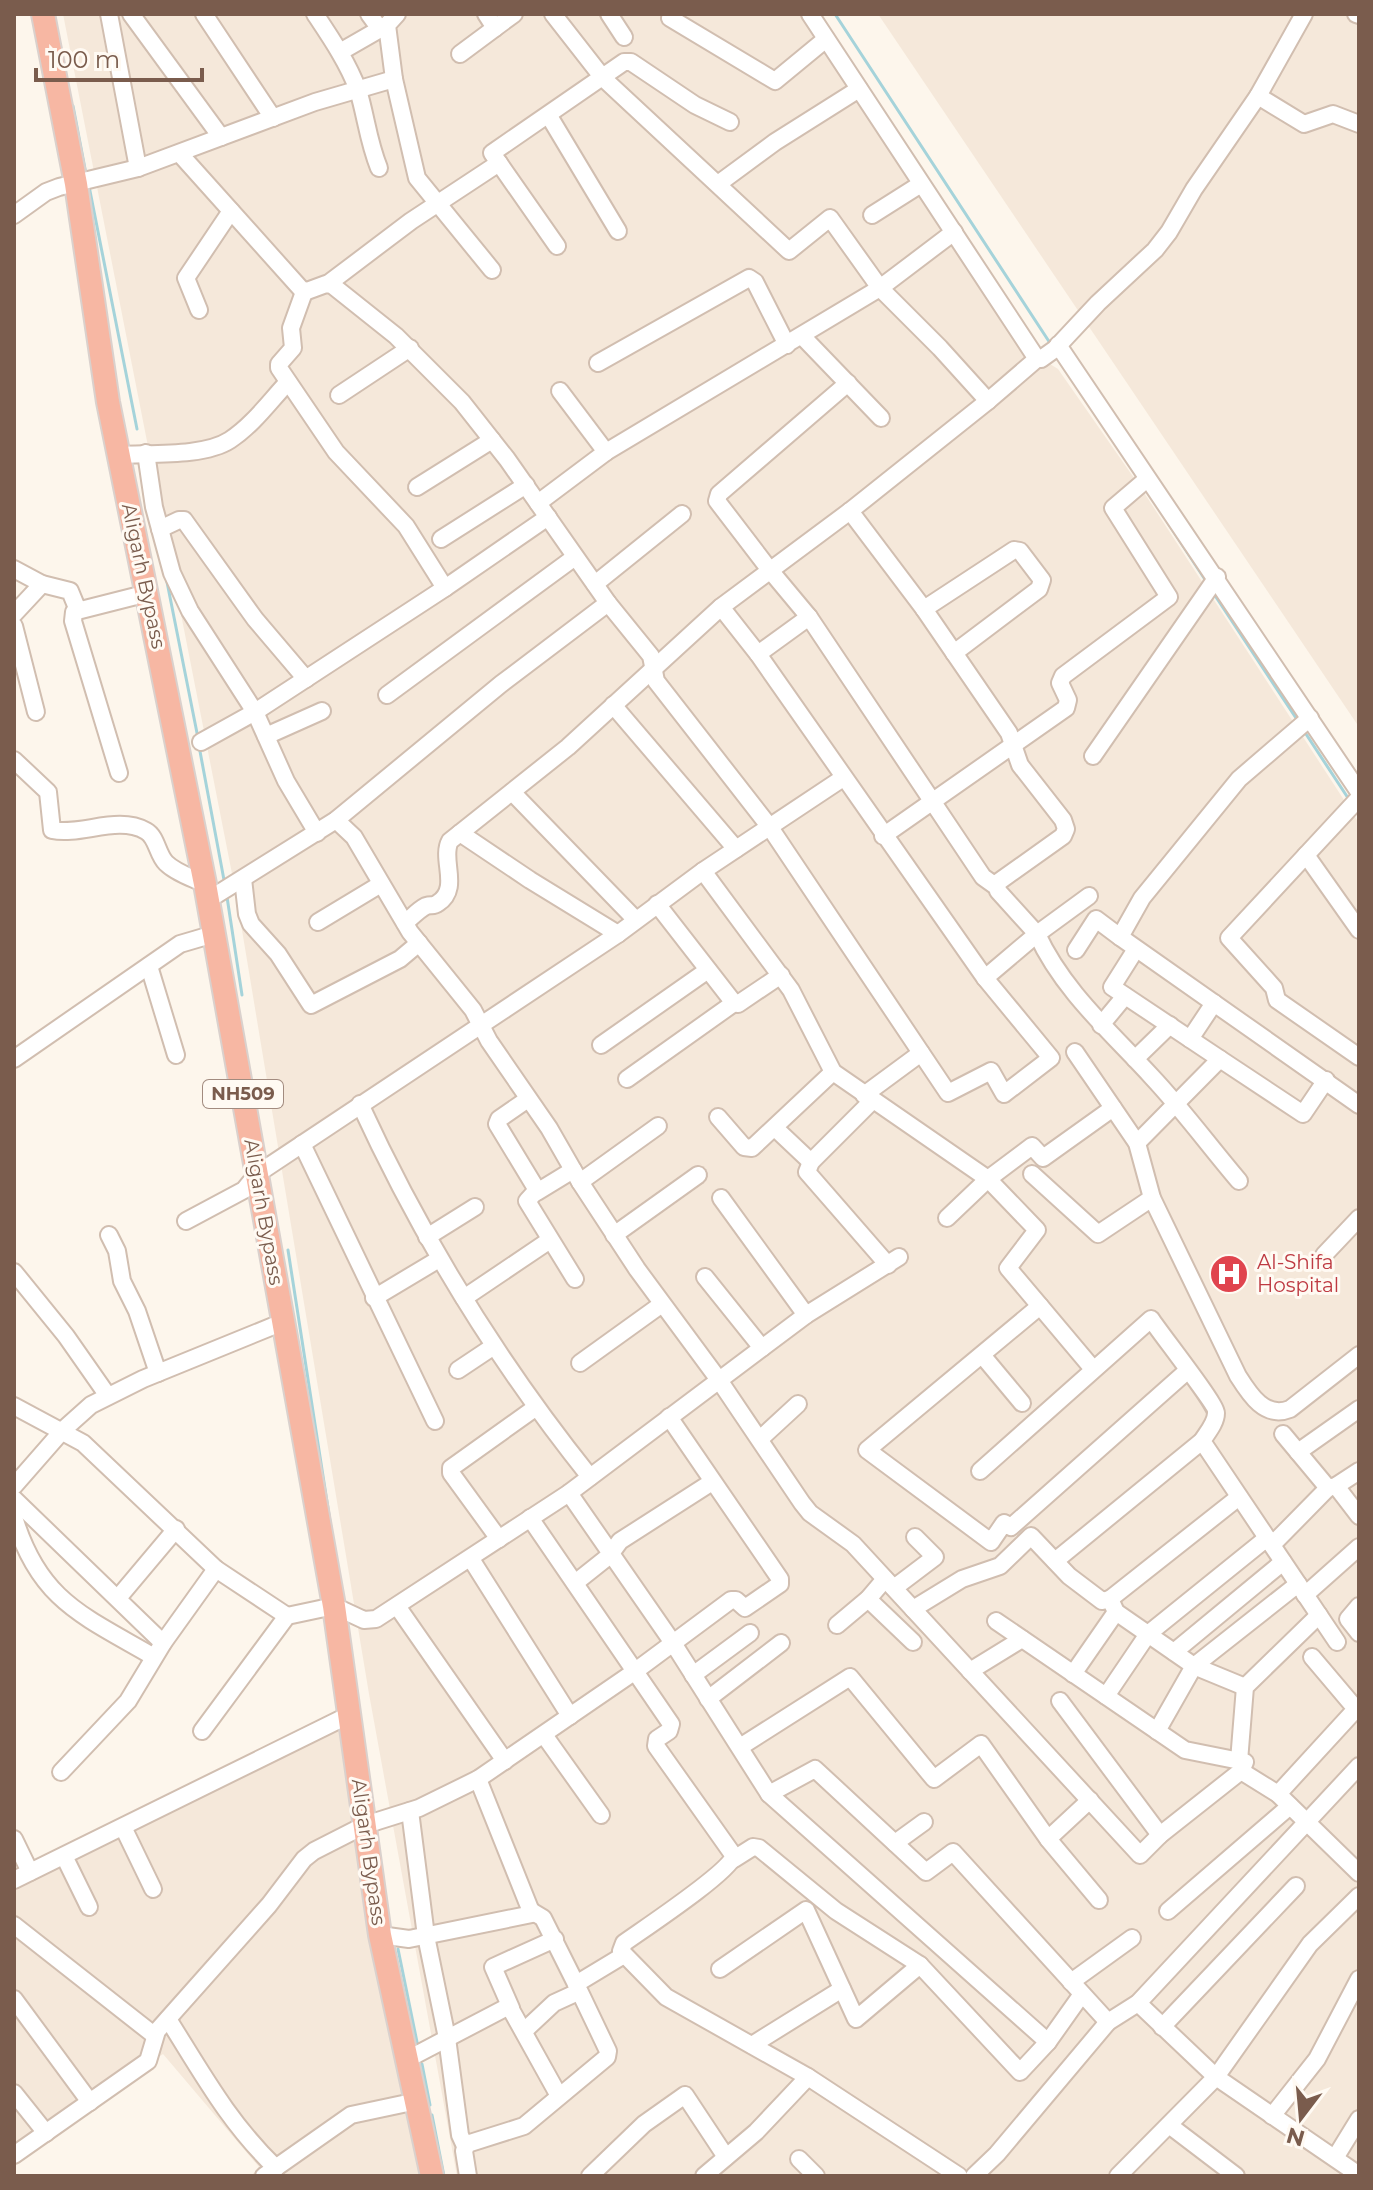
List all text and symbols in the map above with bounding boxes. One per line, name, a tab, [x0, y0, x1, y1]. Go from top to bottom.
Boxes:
scale bar	[36, 32, 202, 82]
text: 100 m	[48, 45, 120, 74]
street label: Aligarh Bypass	[117, 501, 171, 651]
road number: NH509	[203, 1080, 283, 1108]
street label: Aligarh Bypass	[239, 1137, 289, 1287]
place label: Al-Shifa Hospital	[1257, 1250, 1339, 1297]
hospital icon: Al-Shifa Hospital	[1208, 1253, 1250, 1295]
street label: Aligarh Bypass	[347, 1777, 391, 1927]
north arrow	[1261, 2078, 1341, 2158]
text: N	[1283, 2121, 1308, 2152]

